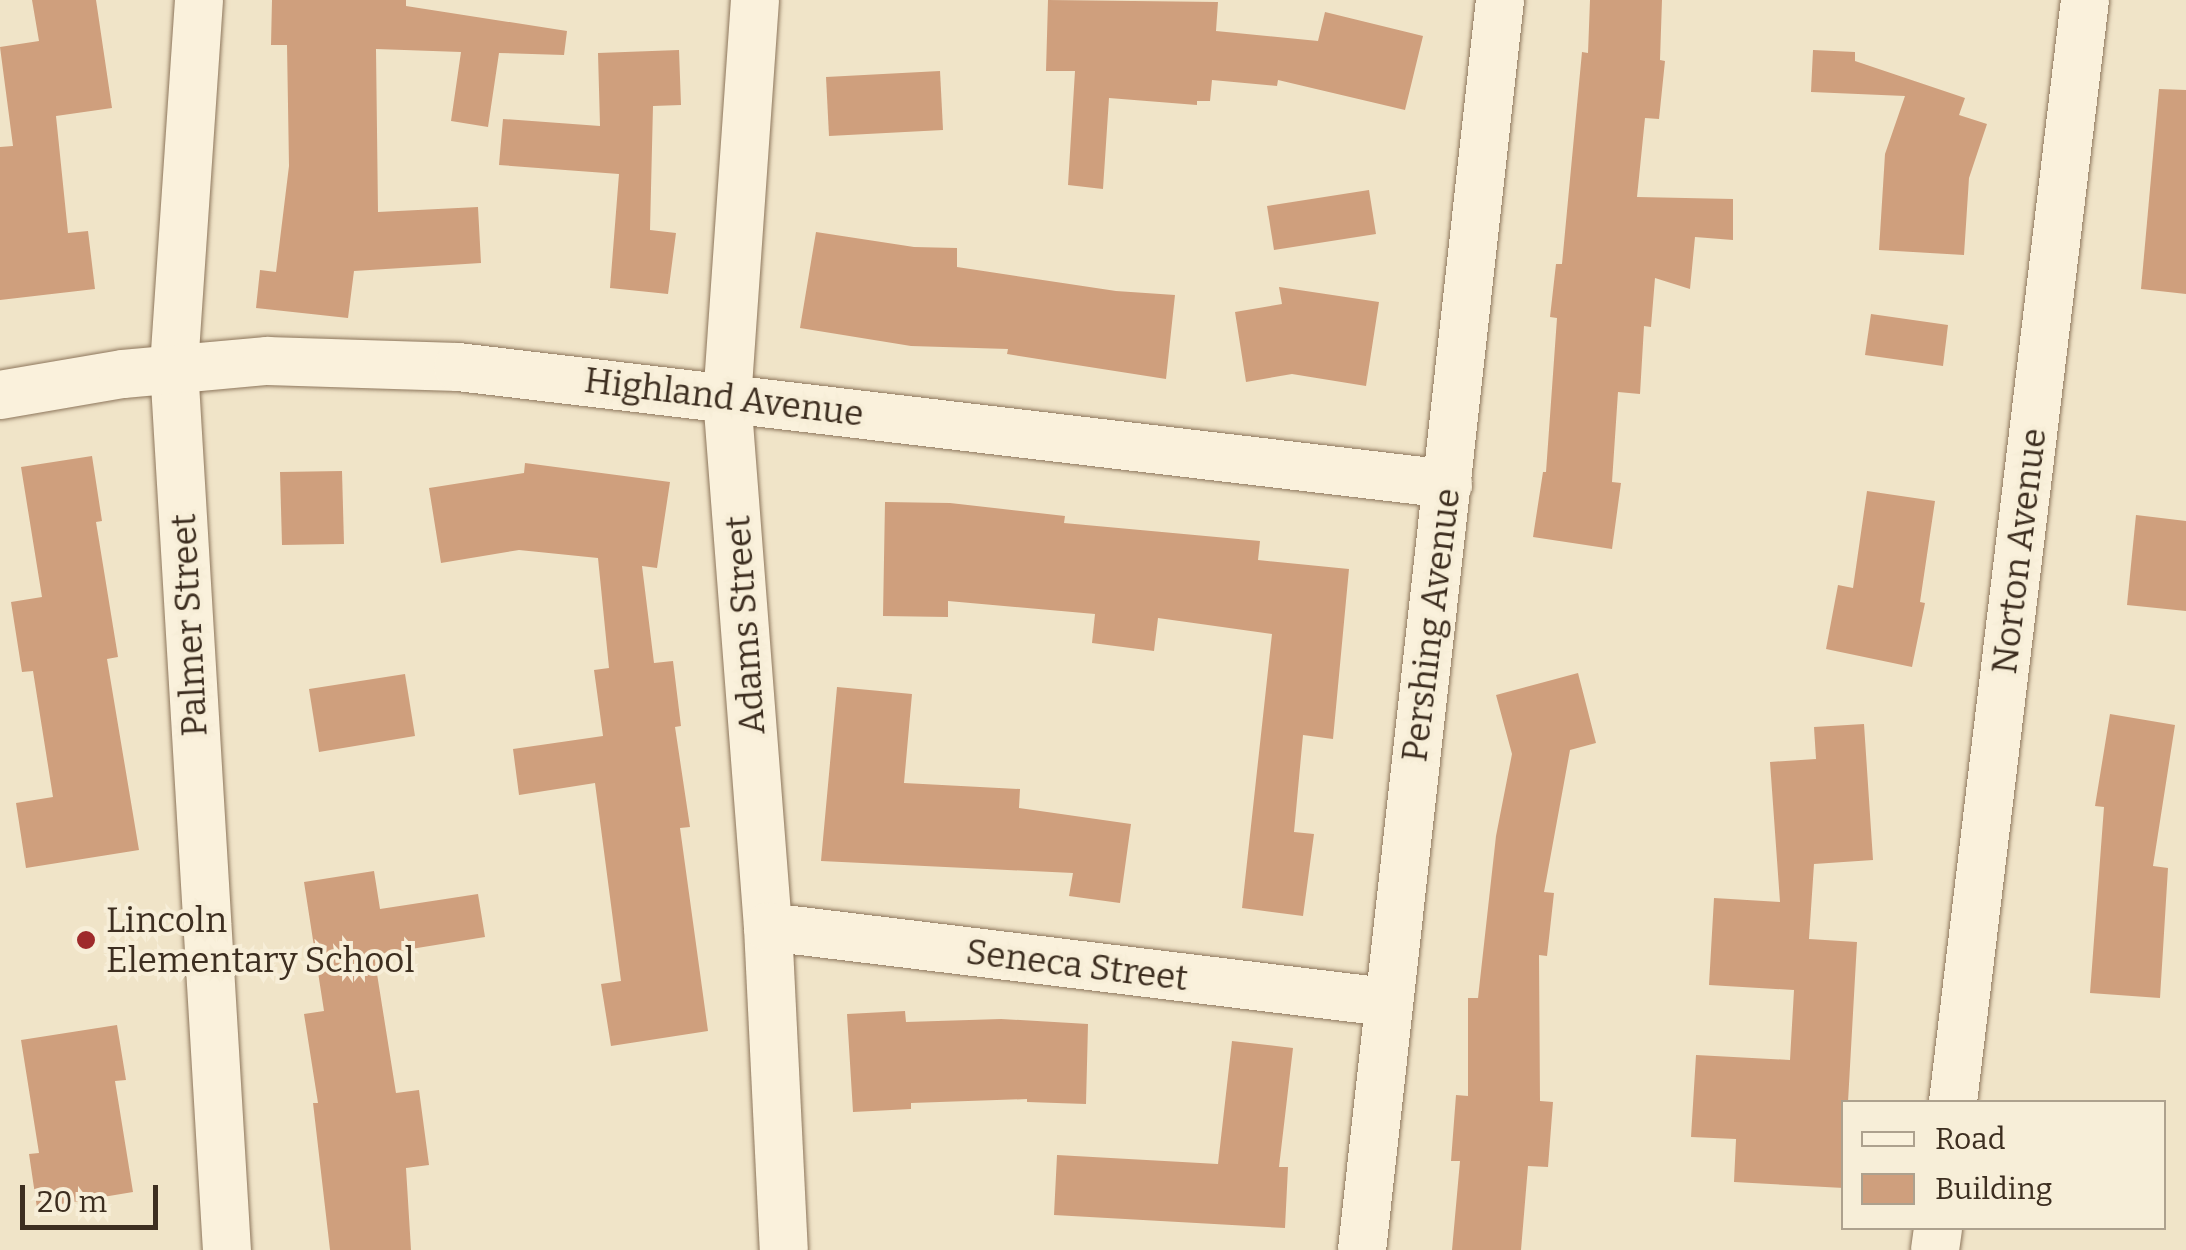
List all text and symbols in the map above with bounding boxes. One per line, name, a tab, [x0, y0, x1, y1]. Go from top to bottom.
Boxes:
street label: Highland Avenue	[582, 359, 866, 435]
street label: Norton Avenue	[1983, 426, 2055, 676]
street label: Pershing Avenue	[1393, 486, 1469, 764]
street label: Palmer Street	[162, 513, 216, 737]
street label: Adams Street	[716, 514, 774, 736]
place label: Lincoln Elementary School	[106, 899, 415, 981]
marker: Lincoln Elementary School	[75, 929, 97, 951]
street label: Seneca Street	[964, 931, 1190, 999]
legend	[1841, 1100, 2166, 1230]
text: Road	[1935, 1121, 2006, 1157]
scale bar	[25, 1165, 162, 1227]
text: Building	[1935, 1171, 2053, 1207]
text: 20 m	[37, 1184, 107, 1220]

